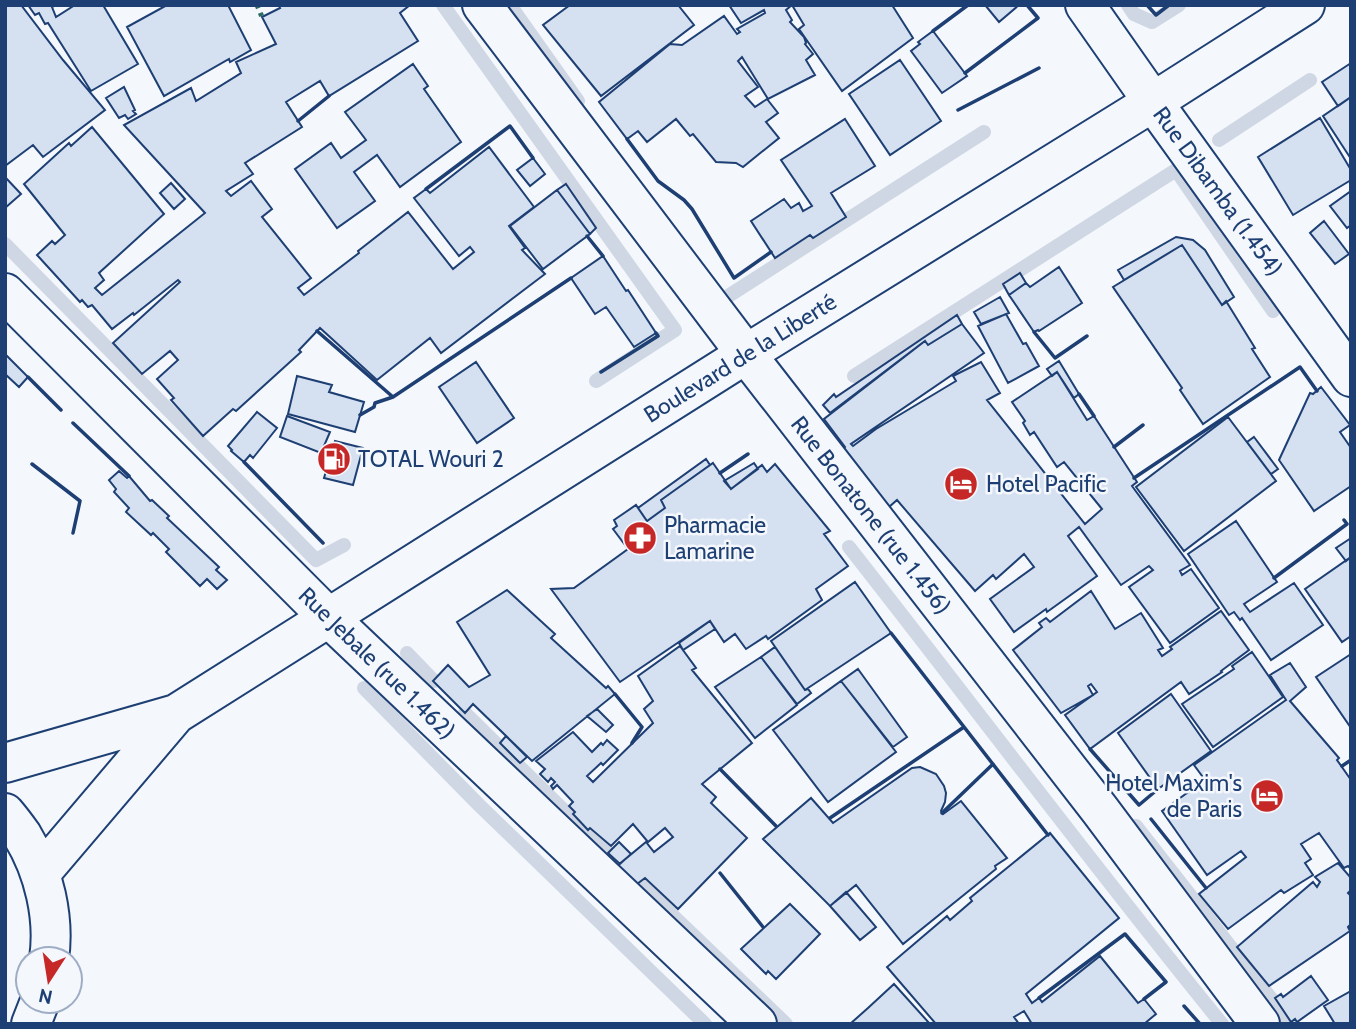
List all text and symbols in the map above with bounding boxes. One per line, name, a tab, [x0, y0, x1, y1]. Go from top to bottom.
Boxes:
street label: Rue Dibamba (1.454)	[1147, 101, 1289, 281]
street label: Boulevard de la Liberté	[639, 287, 842, 429]
street label: Rue Bonatone (rue 1.456)	[785, 410, 957, 620]
fuel station icon: TOTAL Wouri 2	[315, 440, 353, 478]
place label: TOTAL Wouri 2	[358, 445, 504, 473]
hotel icon: Hotel Pacific	[942, 465, 980, 503]
place label: Hotel Pacific	[986, 470, 1107, 498]
place label: Pharmacie Lamarine	[664, 511, 766, 565]
pharmacy icon: Pharmacie Lamarine	[621, 519, 659, 557]
street label: Rue Jebale (rue 1.462)	[293, 581, 461, 745]
place label: Hotel Maxim's de Paris	[1105, 769, 1242, 823]
hotel icon: Hotel Maxim's de Paris	[1248, 777, 1286, 815]
north arrow	[14, 945, 84, 1015]
text: N	[37, 983, 55, 1009]

